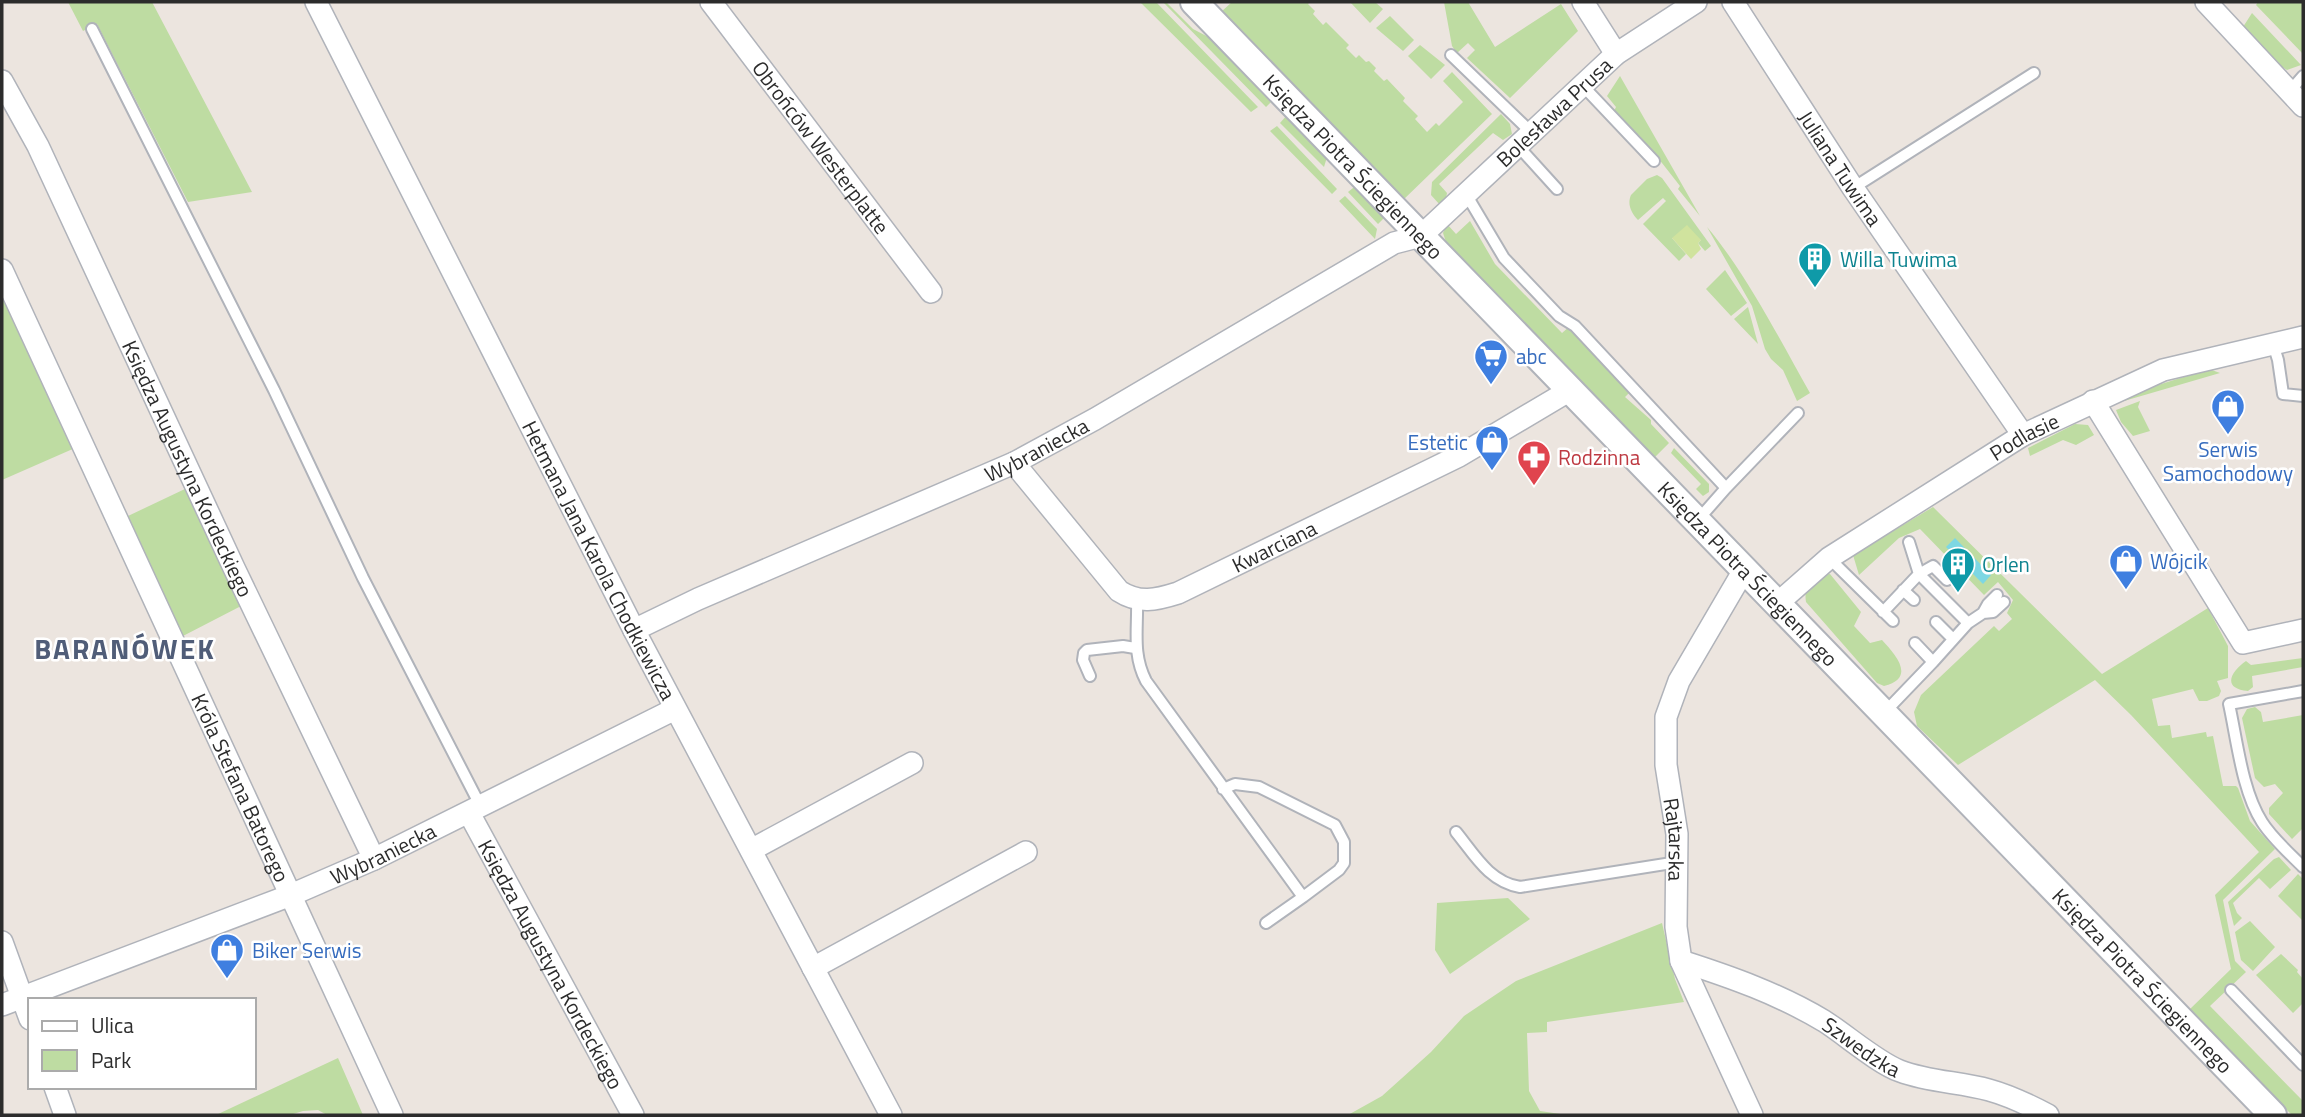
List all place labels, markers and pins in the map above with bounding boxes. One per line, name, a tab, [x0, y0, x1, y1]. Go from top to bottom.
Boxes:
building icon: Willa Tuwima	[1796, 240, 1834, 289]
place label: Willa Tuwima	[1840, 243, 1958, 275]
supermarket icon: abc	[1472, 337, 1510, 386]
place label: abc	[1516, 340, 1547, 372]
shop icon: Serwis Samochodowy	[2209, 387, 2247, 436]
shop icon: Estetic	[1473, 423, 1511, 472]
place label: Estetic	[1408, 426, 1468, 458]
place label: Serwis Samochodowy	[2163, 433, 2293, 489]
pharmacy icon: Rodzinna	[1515, 438, 1553, 487]
place label: Rodzinna	[1558, 441, 1641, 473]
shop icon: Wójcik	[2107, 542, 2145, 591]
building icon: Orlen	[1939, 545, 1977, 594]
place label: Wójcik	[2150, 545, 2208, 577]
place label: Orlen	[1982, 548, 2030, 580]
shop icon: Biker Serwis	[208, 931, 246, 980]
place label: Biker Serwis	[252, 934, 361, 966]

